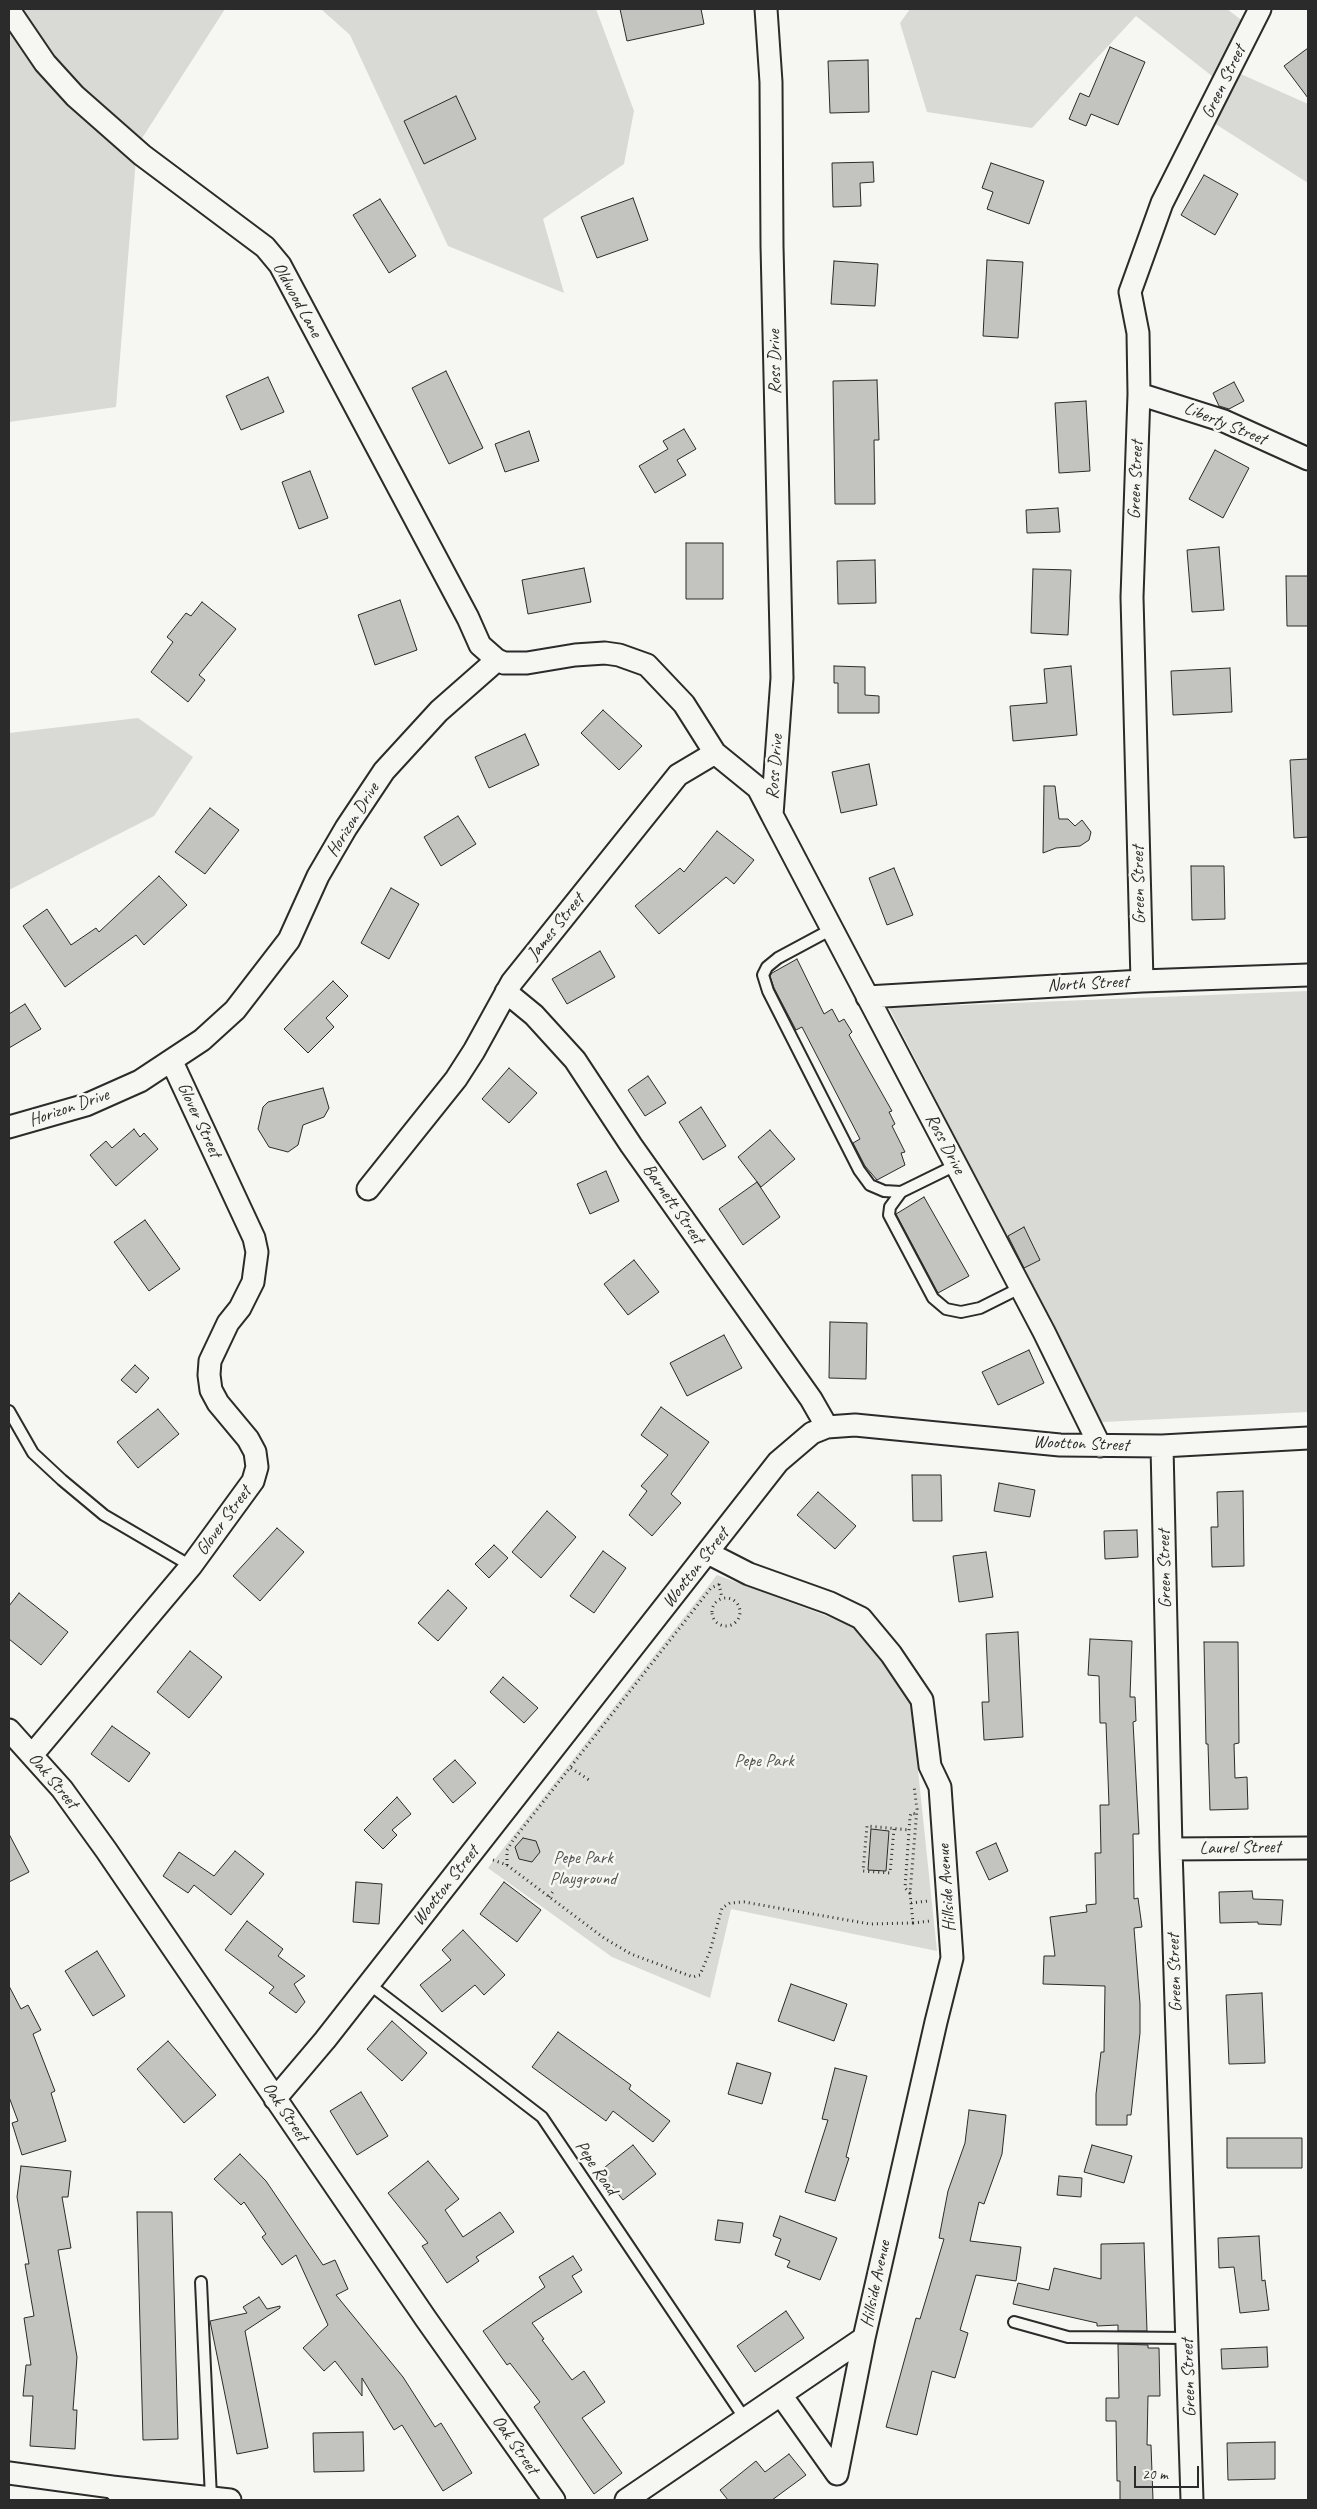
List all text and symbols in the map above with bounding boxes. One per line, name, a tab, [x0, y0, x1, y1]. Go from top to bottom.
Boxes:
street label: Green Street	[1197, 42, 1251, 122]
street label: Oldwood Lane	[268, 259, 326, 341]
street label: Ross Drive	[764, 329, 786, 395]
street label: Liberty Street	[1181, 398, 1269, 450]
street label: Green Street	[1124, 440, 1148, 520]
street label: Ross Drive	[762, 734, 788, 800]
street label: Horizon Drive	[322, 779, 384, 861]
street label: Green Street	[1128, 846, 1150, 924]
street label: James Street	[523, 890, 589, 964]
street label: North Street	[1047, 971, 1129, 997]
street label: Glover Street	[172, 1079, 226, 1161]
street label: Horizon Drive	[26, 1084, 112, 1132]
street label: Ross Drive	[920, 1110, 970, 1178]
street label: Barnett Street	[637, 1160, 709, 1248]
street label: Wootton Street	[1033, 1432, 1129, 1456]
street label: Glover Street	[192, 1482, 256, 1560]
street label: Wootton Street	[658, 1524, 734, 1612]
street label: Green Street	[1154, 1530, 1176, 1608]
street label: Oak Street	[23, 1748, 83, 1814]
park label: Pepe Park	[734, 1750, 794, 1772]
street label: Laurel Street	[1199, 1836, 1281, 1860]
street label: Wootton Street	[408, 1842, 484, 1930]
street label: Hillside Avenue	[933, 1843, 961, 1933]
park label: Pepe Park Playground	[550, 1847, 616, 1890]
street label: Green Street	[1163, 1933, 1187, 2013]
street label: Oak Street	[257, 2078, 313, 2146]
street label: Pepe Road	[570, 2137, 622, 2199]
street label: Hillside Avenue	[856, 2239, 896, 2329]
street label: Green Street	[1177, 2338, 1201, 2418]
street label: Oak Street	[487, 2411, 543, 2479]
scale bar	[1137, 2456, 1202, 2488]
text: 20 m	[1142, 2465, 1168, 2484]

